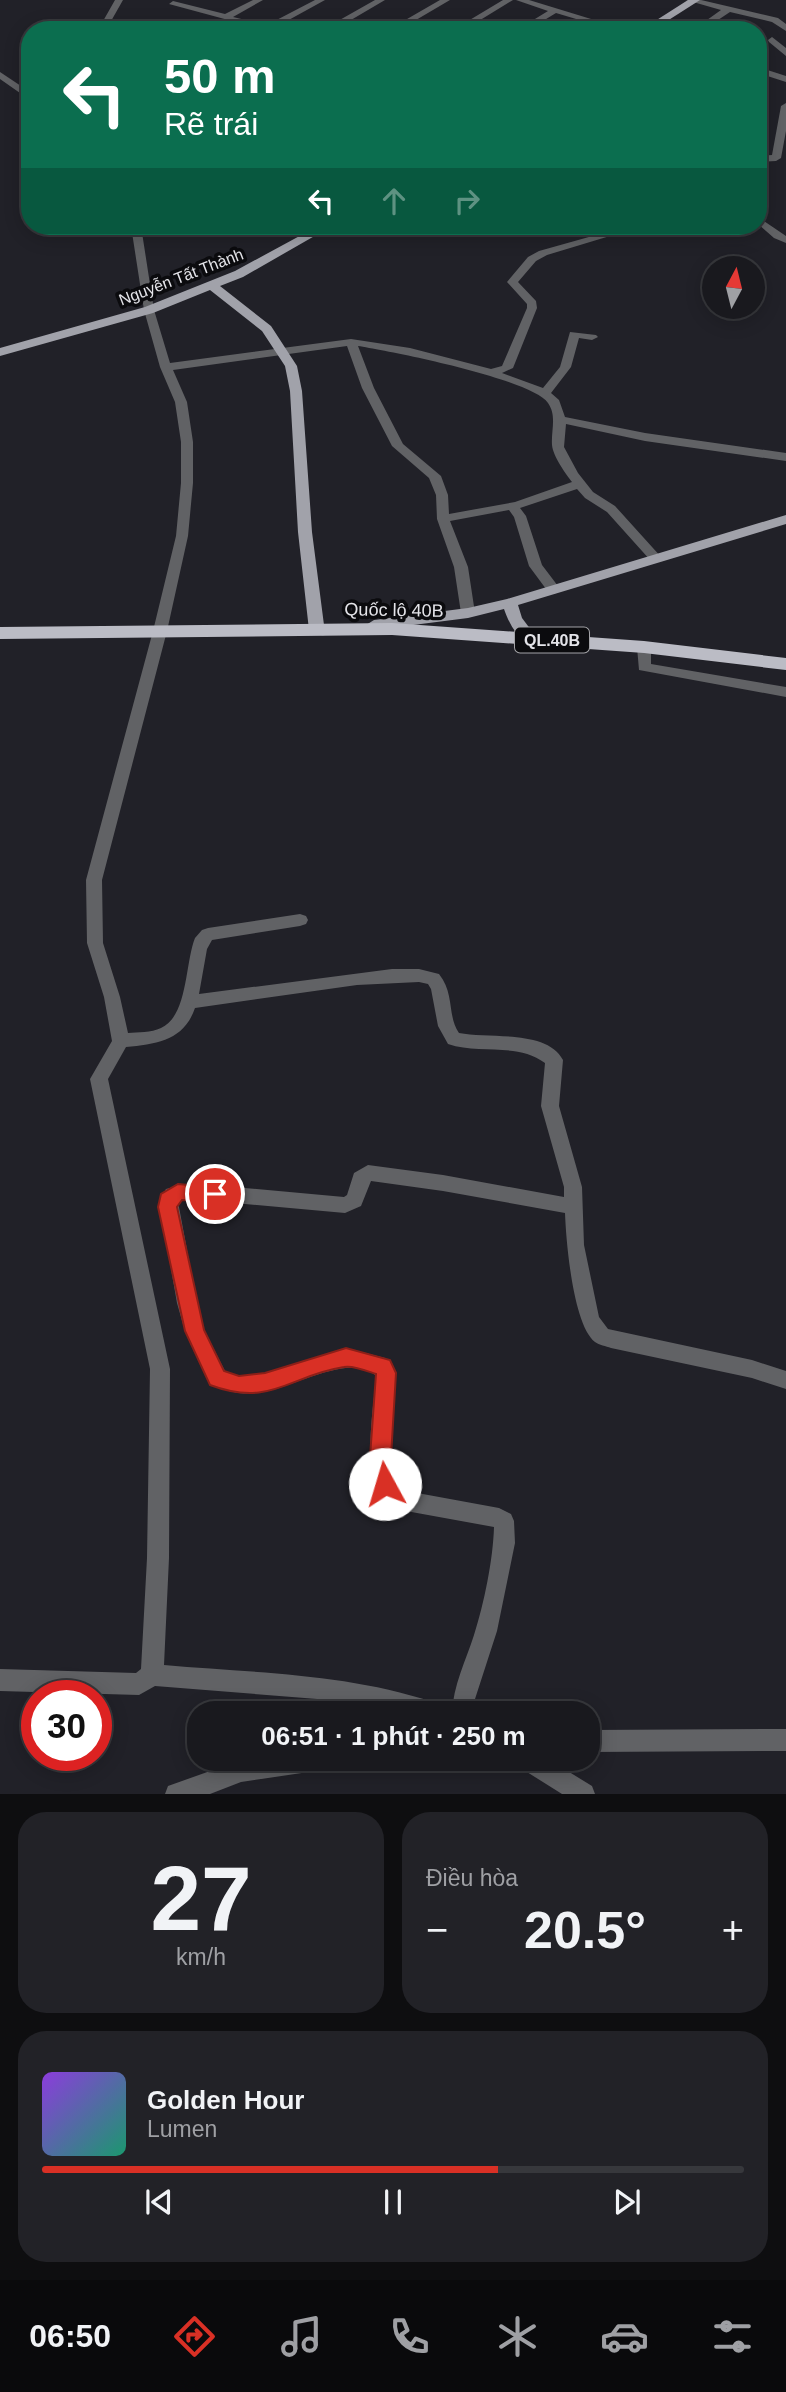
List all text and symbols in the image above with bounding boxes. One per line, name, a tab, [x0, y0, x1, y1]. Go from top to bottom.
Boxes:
icon: left	[49, 49, 140, 140]
text: 50 m	[164, 49, 276, 103]
text: Rẽ trái	[164, 106, 258, 142]
icon: left	[302, 182, 340, 220]
icon: ahead	[375, 182, 413, 220]
icon: right	[448, 182, 486, 220]
street label: Nguyễn Tất Thành	[116, 244, 246, 309]
north arrow	[702, 256, 765, 318]
map controls	[702, 256, 765, 319]
street label: Quốc lộ 40B	[344, 599, 444, 621]
road number: QL.40B	[515, 628, 589, 652]
pin	[185, 1164, 245, 1224]
icon: arrive	[196, 1175, 234, 1213]
position arrow	[348, 1447, 422, 1521]
speed limit sign: 30	[21, 1680, 112, 1771]
text: 06:51 · 1 phút · 250 m	[261, 1721, 526, 1751]
text: 27	[150, 1848, 252, 1949]
text: Điều hòa	[426, 1865, 518, 1891]
text: 20.5°	[524, 1901, 646, 1959]
text: −	[426, 1909, 448, 1951]
text: +	[722, 1909, 744, 1951]
text: km/h	[176, 1944, 226, 1970]
text: Golden Hour	[147, 2085, 304, 2115]
text: Lumen	[147, 2116, 217, 2142]
icon: previous	[140, 2183, 178, 2221]
icon: pause	[374, 2183, 412, 2221]
icon: next	[608, 2183, 646, 2221]
icon: directions	[170, 2312, 219, 2361]
icon: music	[277, 2312, 326, 2361]
icon: phone	[385, 2312, 434, 2361]
icon: climate	[493, 2312, 542, 2361]
icon: car	[600, 2312, 649, 2361]
icon: filters	[708, 2312, 757, 2361]
text: 06:50	[29, 2318, 111, 2354]

